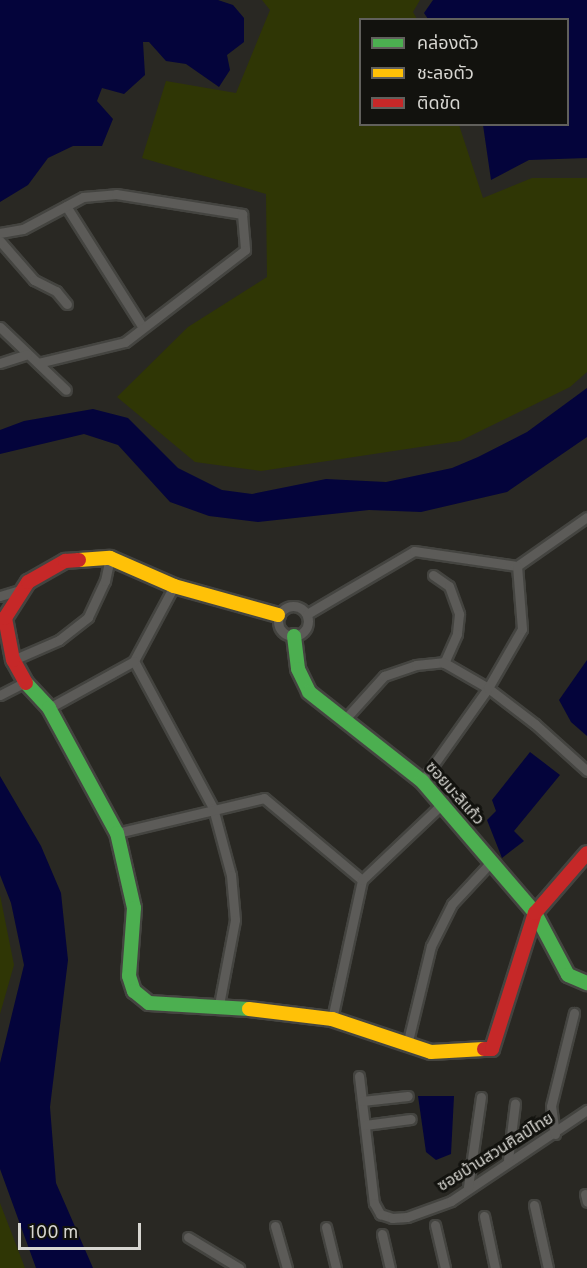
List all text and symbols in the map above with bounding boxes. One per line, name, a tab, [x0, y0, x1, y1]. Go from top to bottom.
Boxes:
legend	[359, 18, 569, 126]
text: คล่องตัว	[417, 33, 479, 56]
text: ชะลอตัว	[417, 63, 474, 86]
text: ติดขัด	[417, 93, 460, 116]
street label: ซอยมะลิแก้ว	[421, 758, 487, 830]
street label: ซอยบ้านสวนศิลป์ไทย	[434, 1110, 558, 1196]
scale bar	[21, 1211, 144, 1249]
text: 100 m	[29, 1222, 78, 1245]

